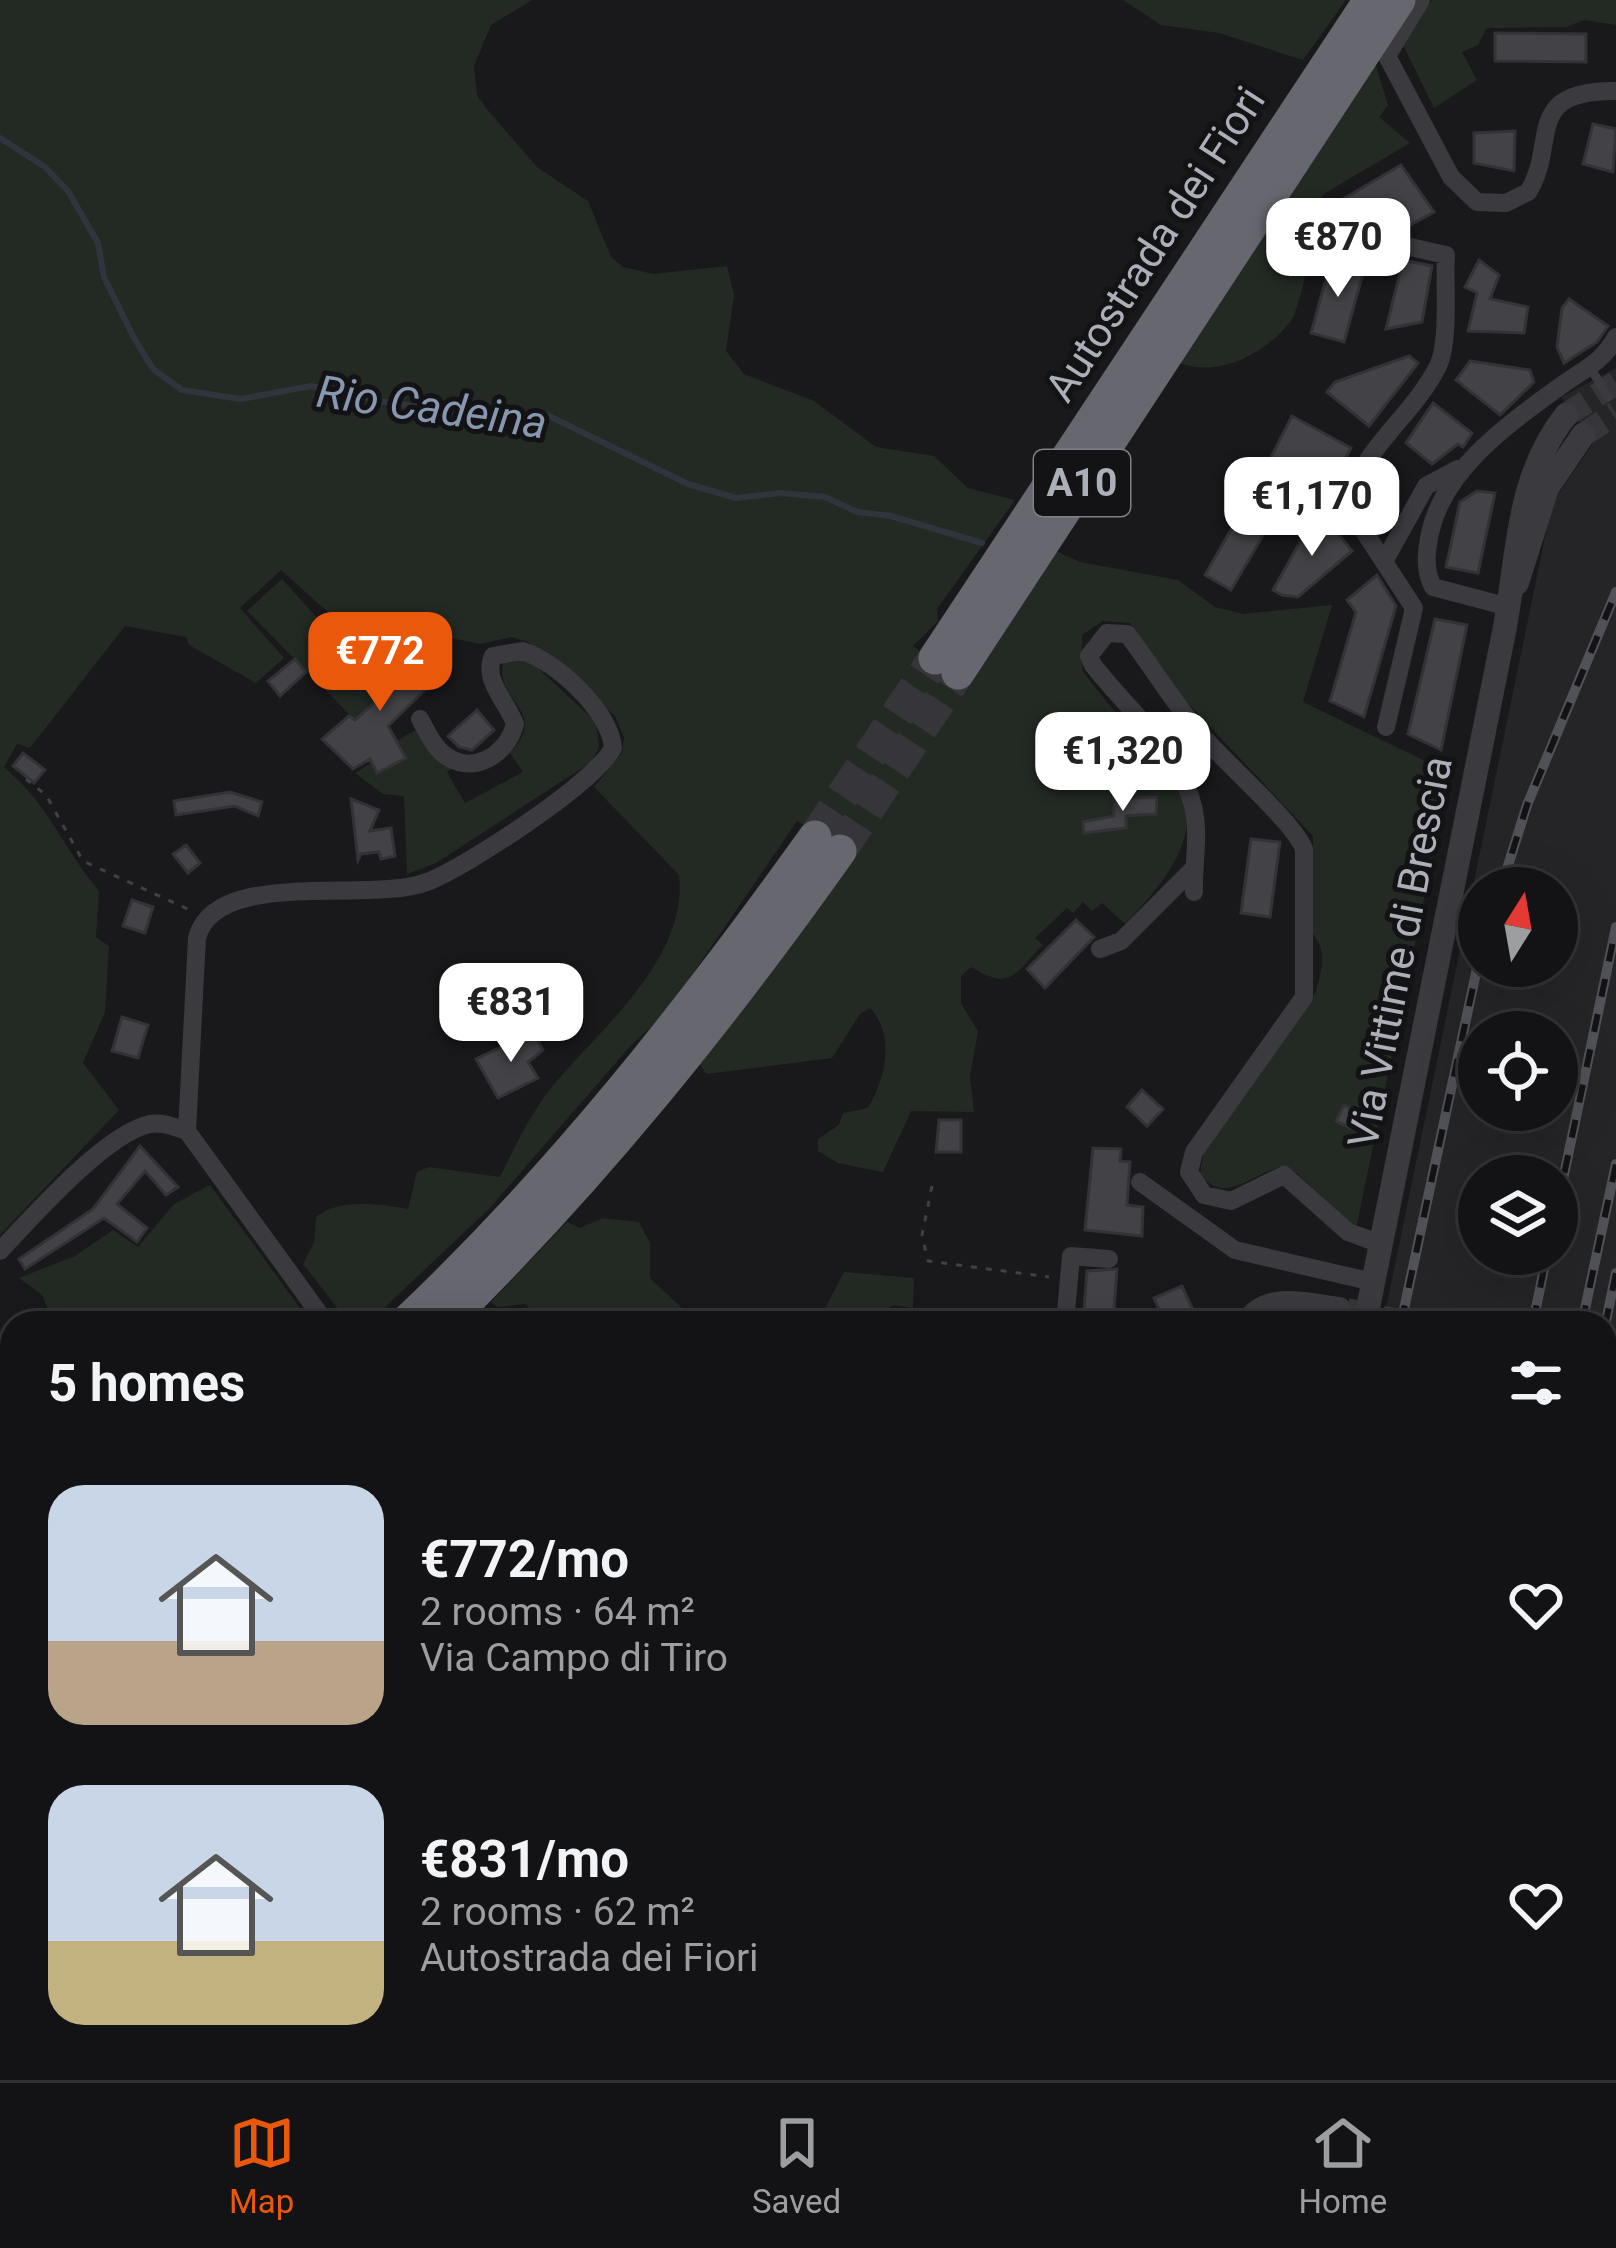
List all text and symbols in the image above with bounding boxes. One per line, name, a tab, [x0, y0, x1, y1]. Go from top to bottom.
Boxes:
street label: Autostrada dei Fiori	[1035, 78, 1275, 410]
pin: €870	[1267, 198, 1409, 300]
text: €870	[1293, 214, 1383, 260]
water label: Rio Cadeina	[314, 365, 550, 449]
road number: A10	[1034, 450, 1130, 516]
pin: €1,170	[1214, 457, 1410, 559]
text: €1,170	[1251, 473, 1373, 519]
pin: €772	[309, 612, 451, 714]
text: €772	[335, 628, 425, 674]
pin: €1,320	[1025, 712, 1221, 814]
text: €1,320	[1062, 728, 1184, 774]
street label: Via Vittime di Brescia	[1338, 752, 1462, 1152]
north arrow	[1458, 867, 1578, 987]
map controls	[1458, 867, 1578, 1275]
pin: €831	[440, 963, 582, 1065]
text: €831	[466, 979, 556, 1025]
button: locate	[1458, 1011, 1578, 1131]
button: layers	[1458, 1155, 1578, 1275]
icon: filters	[1503, 1350, 1569, 1416]
text: 5 homes	[48, 1354, 245, 1413]
text: €772/mo	[420, 1530, 629, 1589]
icon: home	[144, 1533, 288, 1677]
icon: heart	[1503, 1572, 1569, 1638]
text: 2 rooms · 64 m²	[420, 1589, 695, 1635]
text: Via Campo di Tiro	[420, 1635, 728, 1681]
text: €831/mo	[420, 1830, 629, 1889]
icon: home	[144, 1833, 288, 1977]
icon: heart	[1503, 1872, 1569, 1938]
text: 2 rooms · 62 m²	[420, 1889, 695, 1935]
text: Autostrada dei Fiori	[420, 1935, 759, 1981]
tab: Map	[229, 2110, 295, 2221]
tab: Saved	[752, 2110, 841, 2221]
tab: Home	[1299, 2110, 1387, 2221]

